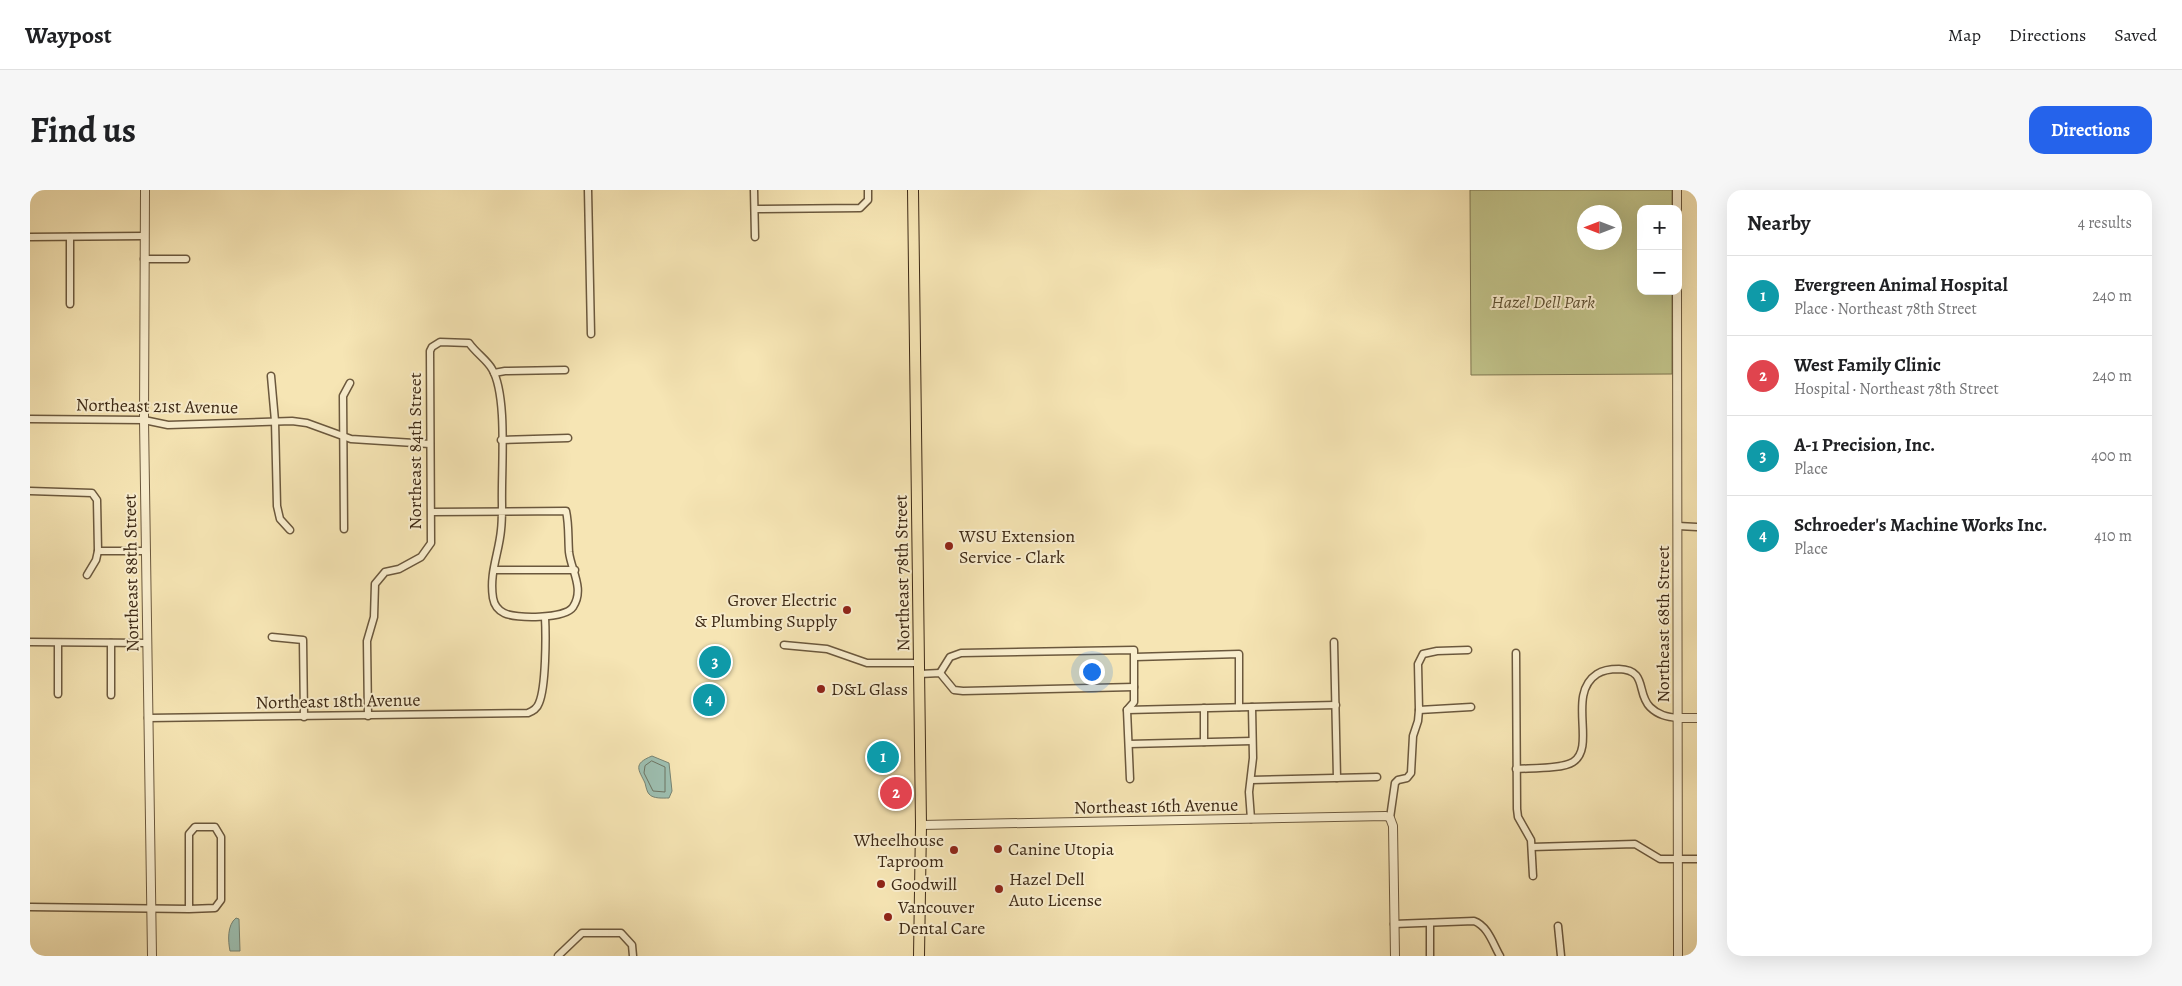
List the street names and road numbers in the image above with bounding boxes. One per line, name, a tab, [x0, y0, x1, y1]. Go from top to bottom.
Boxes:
street label: Northeast 84th Street	[403, 372, 427, 530]
street label: Northeast 21st Avenue	[76, 393, 238, 419]
street label: Northeast 88th Street	[118, 494, 144, 652]
street label: Northeast 78th Street	[889, 494, 915, 652]
street label: Northeast 68th Street	[1651, 545, 1675, 703]
street label: Northeast 18th Avenue	[255, 688, 421, 714]
street label: Northeast 16th Avenue	[1074, 793, 1238, 819]

